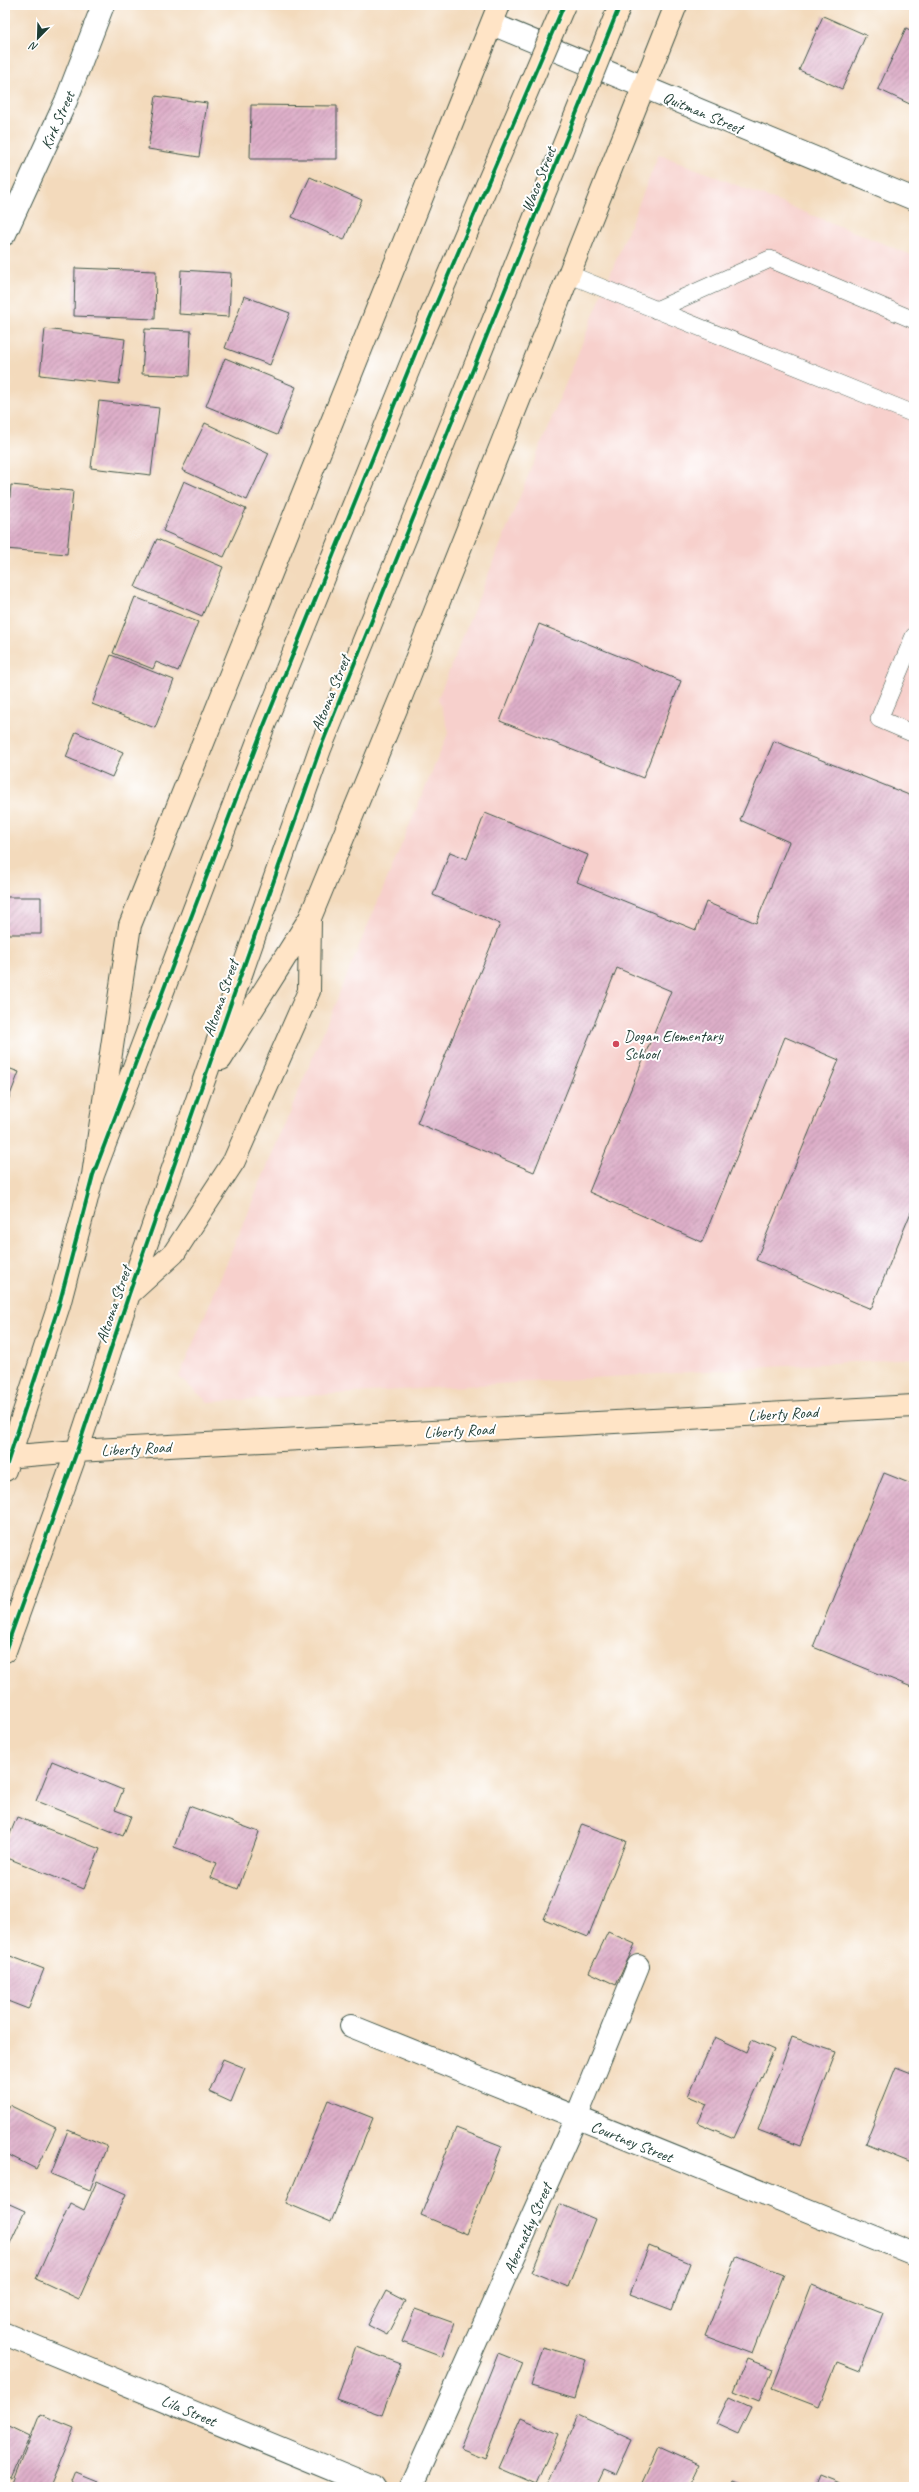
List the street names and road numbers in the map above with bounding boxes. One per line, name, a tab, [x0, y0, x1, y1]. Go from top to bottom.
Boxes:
street label: Kirk Street	[36, 87, 80, 152]
street label: Quitman Street	[660, 87, 748, 140]
street label: Waco Street	[517, 142, 562, 215]
street label: Altoona Street	[307, 650, 356, 734]
street label: Altoona Street	[198, 955, 244, 1039]
street label: Altoona Street	[91, 1261, 137, 1345]
street label: Liberty Road	[748, 1402, 821, 1426]
street label: Liberty Road	[424, 1419, 497, 1443]
street label: Liberty Road	[101, 1437, 174, 1461]
street label: Courtney Street	[588, 2116, 677, 2168]
street label: Abernathy Street	[499, 2178, 558, 2276]
street label: Lila Street	[158, 2390, 221, 2432]

